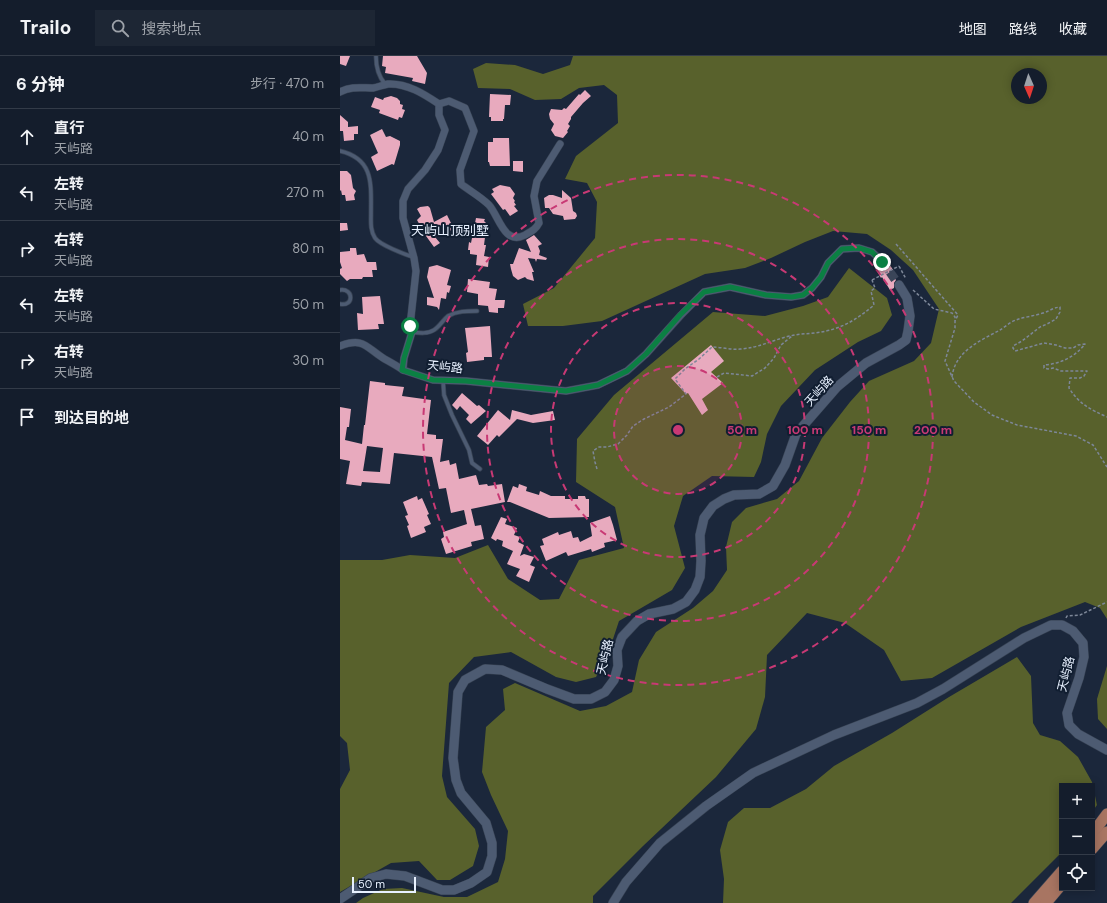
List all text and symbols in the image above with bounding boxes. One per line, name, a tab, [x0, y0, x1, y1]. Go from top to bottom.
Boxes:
search box	[95, 10, 375, 46]
text: Trailo	[20, 15, 71, 40]
icon: search	[109, 17, 131, 39]
text: 搜索地点	[141, 19, 201, 39]
text: 地图	[959, 20, 987, 38]
text: 路线	[1009, 20, 1037, 38]
text: 收藏	[1059, 20, 1087, 38]
north arrow	[1011, 68, 1047, 104]
text: 6 分钟	[16, 73, 65, 95]
text: 步行 · 470 m	[250, 75, 324, 92]
text: 直行	[54, 118, 84, 138]
icon: ahead	[16, 126, 38, 148]
text: 40 m	[292, 128, 324, 145]
text: 天屿路	[54, 140, 93, 157]
text: 左转	[54, 174, 84, 194]
icon: left	[16, 182, 38, 204]
text: 270 m	[286, 184, 324, 201]
text: 天屿路	[54, 196, 93, 213]
district label: 天屿山顶别墅	[411, 222, 489, 239]
text: 右转	[54, 230, 84, 250]
icon: right	[16, 238, 38, 260]
text: 80 m	[292, 240, 324, 257]
text: 天屿路	[54, 252, 93, 269]
route end	[873, 253, 891, 271]
text: 左转	[54, 286, 84, 306]
icon: left	[16, 294, 38, 316]
text: 50 m	[292, 296, 324, 313]
text: 天屿路	[54, 308, 93, 325]
route start	[401, 317, 419, 335]
text: 右转	[54, 342, 84, 362]
icon: right	[16, 350, 38, 372]
text: 30 m	[292, 352, 324, 369]
street label: 天屿路	[426, 357, 464, 377]
text: 天屿路	[54, 364, 93, 381]
street label: 天屿路	[801, 372, 837, 410]
icon: arrive	[16, 406, 38, 428]
text: 到达目的地	[54, 408, 129, 428]
text: 50 m	[727, 422, 757, 438]
text: 100 m	[787, 422, 823, 438]
text: 150 m	[852, 422, 886, 438]
text: 200 m	[914, 422, 952, 438]
centre of rings	[671, 423, 685, 437]
street label: 天屿路	[593, 638, 617, 676]
street label: 天屿路	[1054, 655, 1078, 693]
map controls	[1059, 783, 1095, 891]
button: +	[1059, 783, 1095, 819]
button: −	[1059, 819, 1095, 855]
button: locate	[1059, 855, 1095, 891]
scale bar	[352, 875, 416, 894]
text: 50 m	[358, 877, 385, 891]

